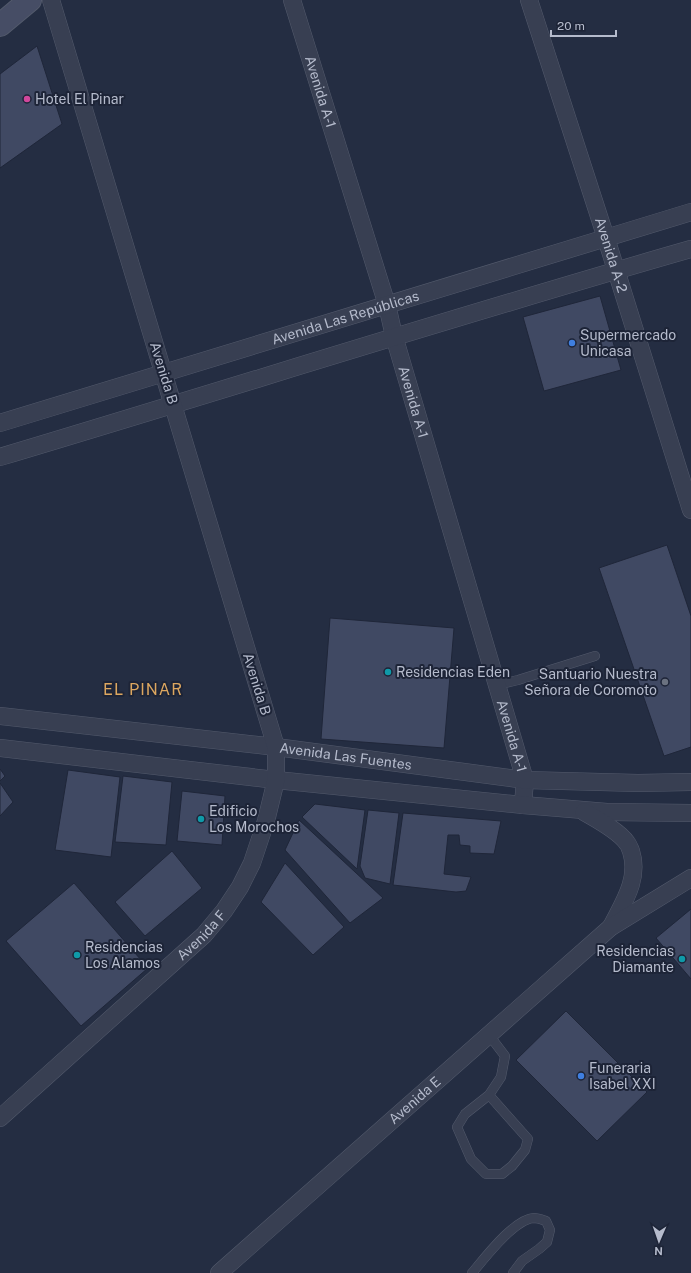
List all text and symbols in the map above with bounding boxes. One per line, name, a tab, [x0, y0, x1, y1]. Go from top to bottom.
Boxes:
scale bar	[551, 12, 616, 38]
text: 20 m	[557, 19, 585, 33]
street label: Avenida A-1	[302, 54, 339, 130]
place label: Hotel El Pinar	[35, 91, 124, 107]
marker: Hotel El Pinar	[22, 94, 32, 104]
street label: Avenida A-2	[592, 215, 631, 295]
street label: Avenida Las Repúblicas	[270, 288, 421, 348]
place label: Supermercado Unicasa	[580, 327, 676, 359]
marker: Supermercado Unicasa	[567, 338, 577, 348]
street label: Avenida B	[147, 340, 181, 406]
street label: Avenida A-1	[395, 364, 432, 440]
street label: Avenida B	[240, 651, 274, 717]
place label: Residencias Eden	[396, 664, 510, 680]
place label: Santuario Nuestra Señora de Coromoto	[524, 666, 657, 698]
marker: Residencias Eden	[383, 667, 393, 677]
marker: Santuario Nuestra Señora de Coromoto	[660, 677, 670, 687]
district label: EL PINAR	[103, 680, 183, 699]
street label: Avenida A-1	[494, 698, 530, 774]
street label: Avenida Las Fuentes	[279, 740, 413, 773]
place label: Edificio Los Morochos	[209, 803, 299, 835]
marker: Edificio Los Morochos	[196, 814, 206, 824]
street label: Avenida F	[174, 907, 229, 963]
place label: Residencias Los Alamos	[85, 939, 163, 971]
place label: Residencias Diamante	[596, 943, 674, 975]
marker: Residencias Los Alamos	[72, 950, 82, 960]
marker: Residencias Diamante	[677, 954, 687, 964]
place label: Funeraria Isabel XXI	[589, 1060, 656, 1092]
marker: Funeraria Isabel XXI	[576, 1071, 586, 1081]
street label: Avenida E	[385, 1073, 444, 1127]
north arrow	[639, 1221, 679, 1261]
text: N	[654, 1245, 663, 1257]

